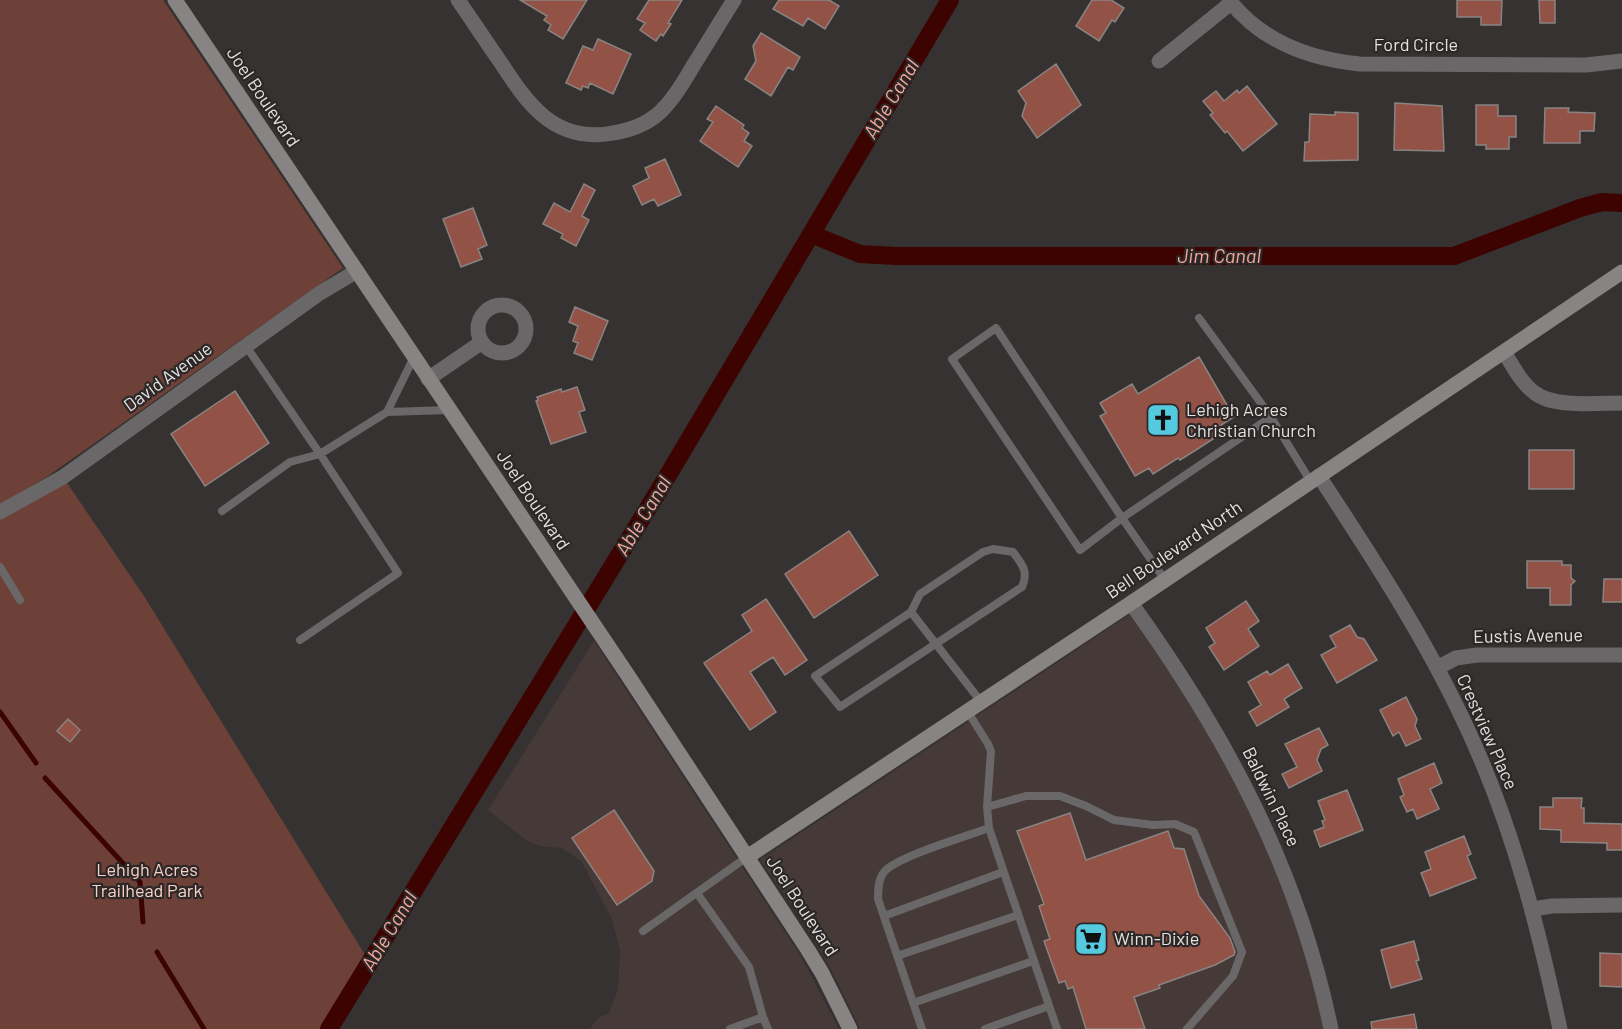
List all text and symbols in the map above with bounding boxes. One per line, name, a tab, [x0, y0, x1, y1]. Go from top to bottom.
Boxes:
street label: Ford Circle	[1374, 33, 1458, 55]
street label: Joel Boulevard	[222, 42, 305, 151]
water label: Able Canal	[857, 54, 924, 143]
water label: Jim Canal	[1177, 243, 1261, 267]
street label: David Avenue	[119, 337, 216, 416]
place label: Lehigh Acres Christian Church	[1186, 398, 1316, 441]
church icon: Lehigh Acres Christian Church	[1145, 402, 1181, 438]
street label: Joel Boulevard	[492, 445, 575, 554]
water label: Able Canal	[609, 471, 676, 560]
street label: Bell Boulevard North	[1101, 495, 1246, 603]
street label: Eustis Avenue	[1473, 623, 1583, 647]
street label: Crestview Place	[1453, 670, 1523, 793]
street label: Baldwin Place	[1238, 743, 1305, 850]
street label: Joel Boulevard	[762, 851, 844, 960]
park label: Lehigh Acres Trailhead Park	[92, 858, 202, 901]
water label: Able Canal	[355, 886, 422, 975]
supermarket icon: Winn-Dixie	[1073, 921, 1109, 957]
place label: Winn-Dixie	[1114, 927, 1199, 949]

